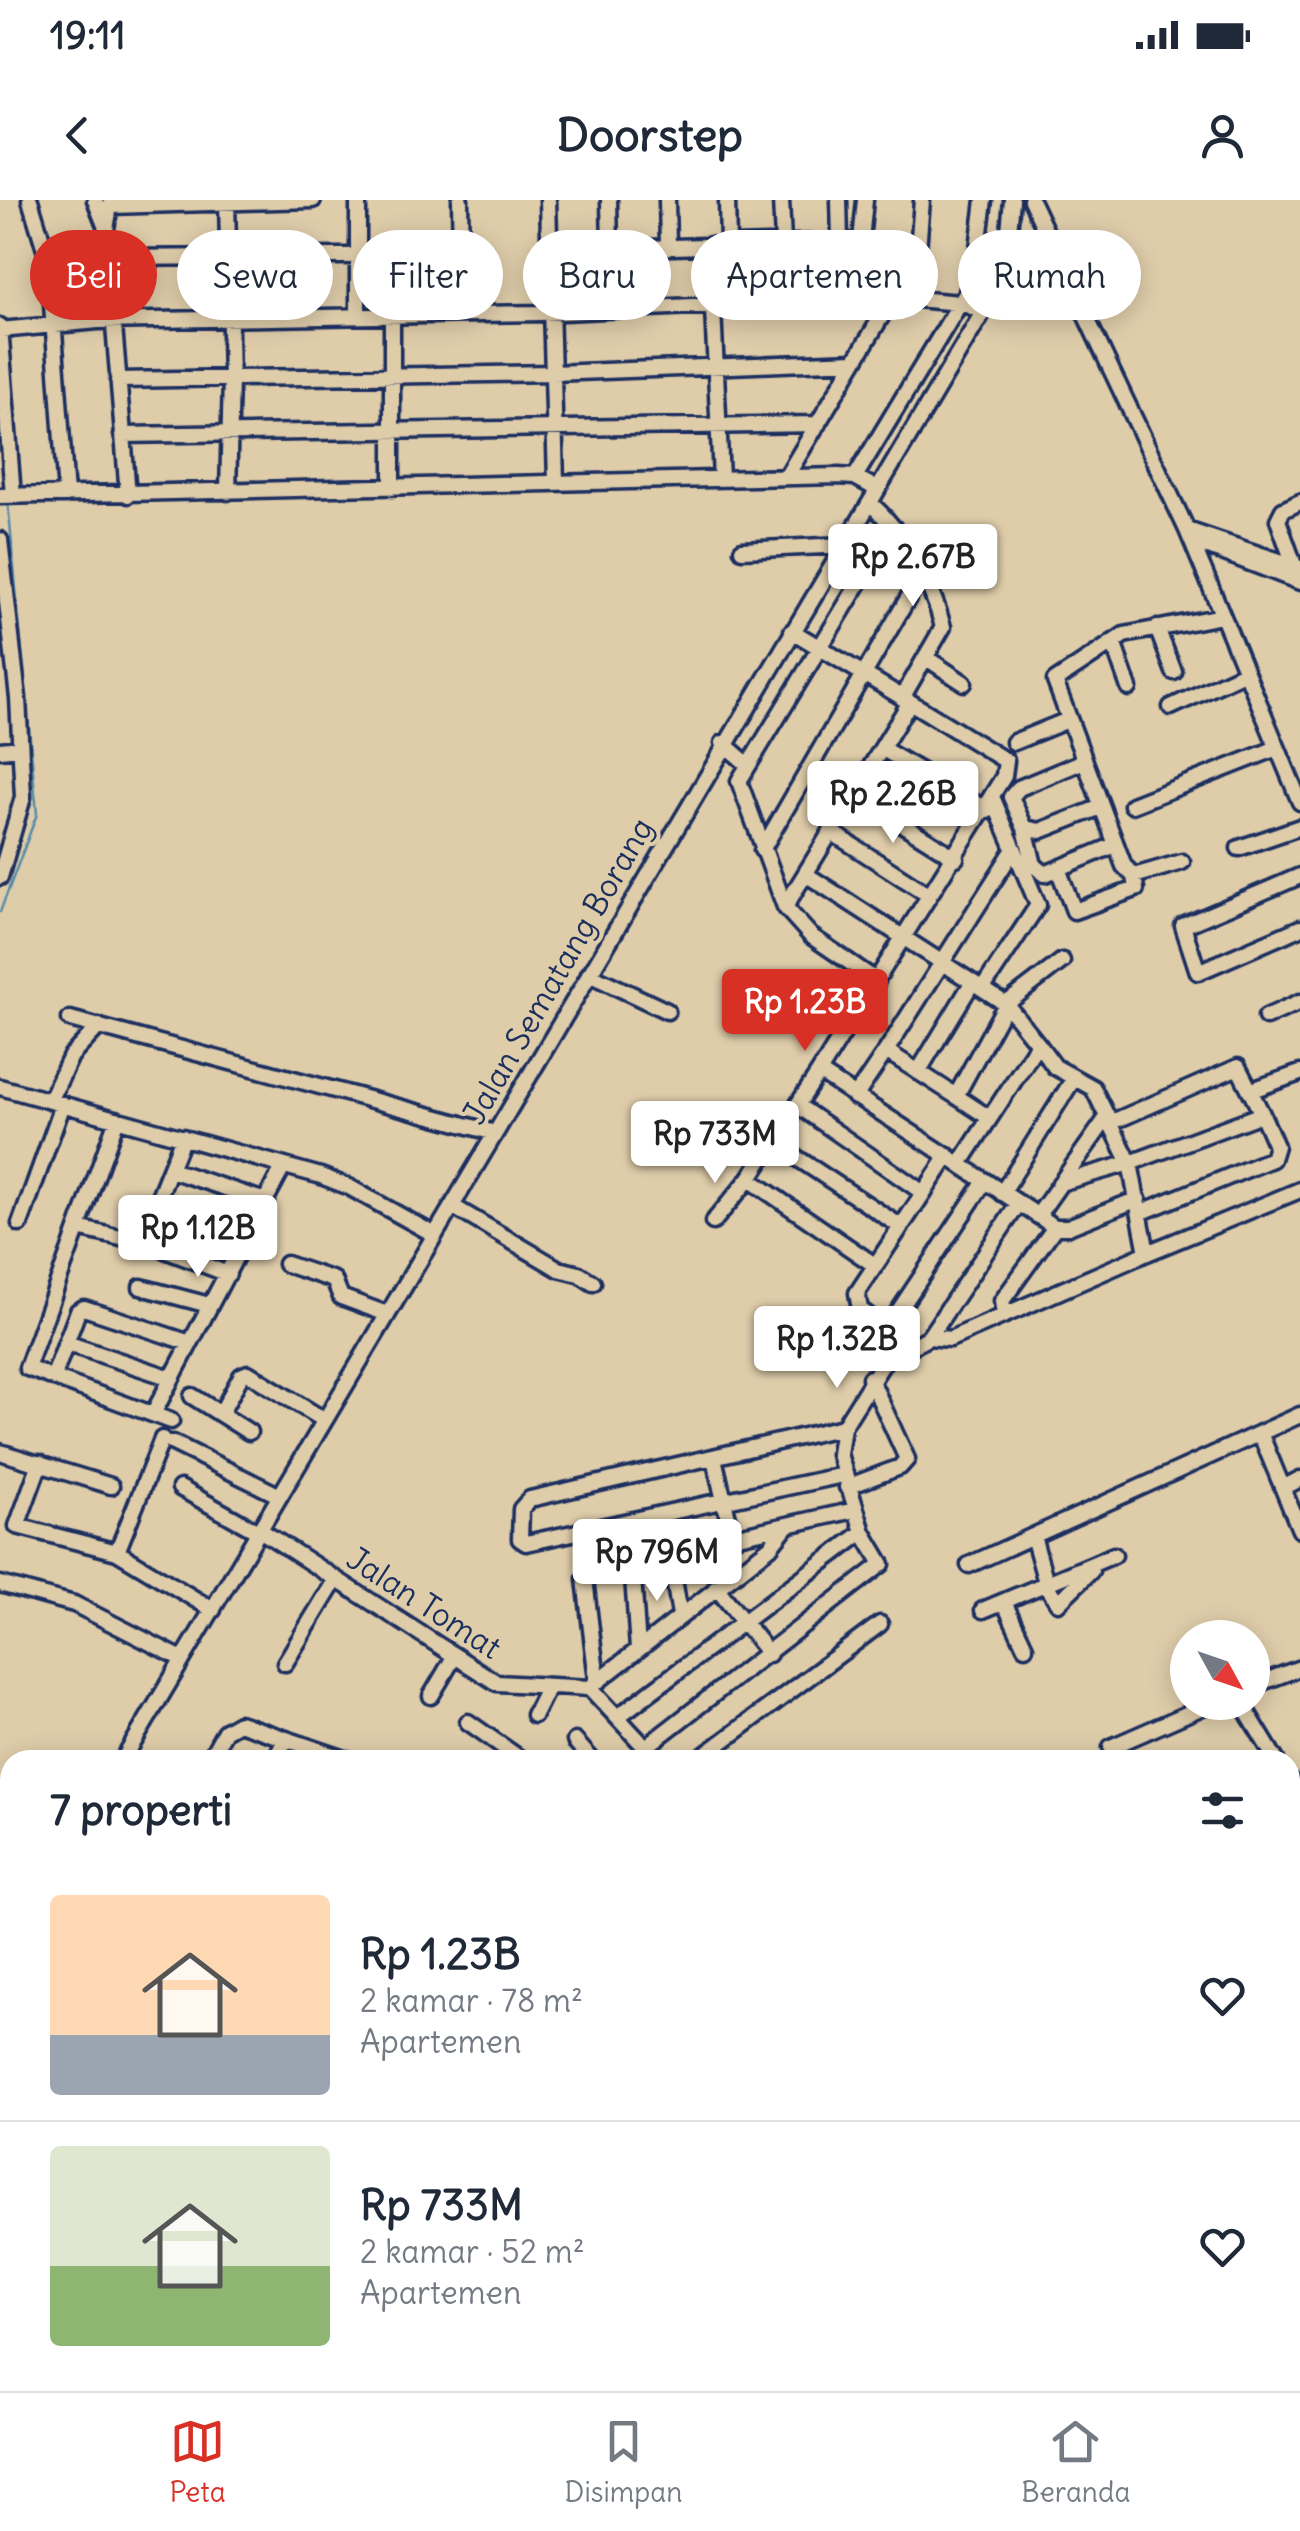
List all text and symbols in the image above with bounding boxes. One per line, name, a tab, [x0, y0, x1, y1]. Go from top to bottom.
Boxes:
text: 19:11	[50, 12, 126, 59]
text: Doorstep	[557, 107, 743, 163]
icon: back	[50, 108, 105, 163]
icon: person	[1195, 108, 1250, 163]
chip: Beli	[30, 230, 157, 320]
chip: Sewa	[177, 230, 333, 320]
chip: Filter	[353, 230, 503, 320]
chip: Baru	[523, 230, 671, 320]
chip: Apartemen	[691, 230, 938, 320]
chip: Rumah	[958, 230, 1141, 320]
pin: Rp 2.67B	[810, 524, 1016, 609]
text: Rp 2.67B	[850, 536, 976, 577]
pin: Rp 2.26B	[790, 761, 996, 846]
text: Rp 2.26B	[829, 773, 957, 814]
street label: Jalan Sematang Borang	[453, 810, 662, 1131]
pin: Rp 1.23B	[702, 969, 908, 1054]
text: Rp 1.23B	[744, 981, 866, 1022]
pin: Rp 733M	[623, 1101, 807, 1186]
text: Rp 733M	[653, 1113, 777, 1154]
pin: Rp 1.12B	[95, 1195, 301, 1280]
text: Rp 1.12B	[140, 1207, 256, 1248]
pin: Rp 1.32B	[734, 1306, 940, 1391]
text: Rp 1.32B	[776, 1318, 898, 1359]
pin: Rp 796M	[565, 1519, 749, 1604]
text: Rp 796M	[595, 1531, 719, 1572]
street label: Jalan Tomat	[339, 1538, 509, 1668]
north arrow	[1170, 1620, 1270, 1720]
map controls	[1170, 1620, 1270, 1720]
icon: filters	[1195, 1783, 1250, 1838]
text: 7 properti	[50, 1784, 232, 1836]
text: Rp 1.23B	[360, 1928, 520, 1980]
icon: home	[130, 1935, 250, 2055]
icon: heart	[1195, 1968, 1250, 2023]
text: 2 kamar · 78 m²	[360, 1980, 583, 2021]
text: Apartemen	[360, 2021, 522, 2062]
text: Rp 733M	[360, 2179, 523, 2231]
icon: home	[130, 2186, 250, 2306]
icon: heart	[1195, 2219, 1250, 2274]
text: 2 kamar · 52 m²	[360, 2231, 585, 2272]
text: Apartemen	[360, 2272, 522, 2313]
tab: Peta	[169, 2414, 226, 2510]
tab: Disimpan	[565, 2414, 682, 2510]
tab: Beranda	[1021, 2414, 1131, 2510]

